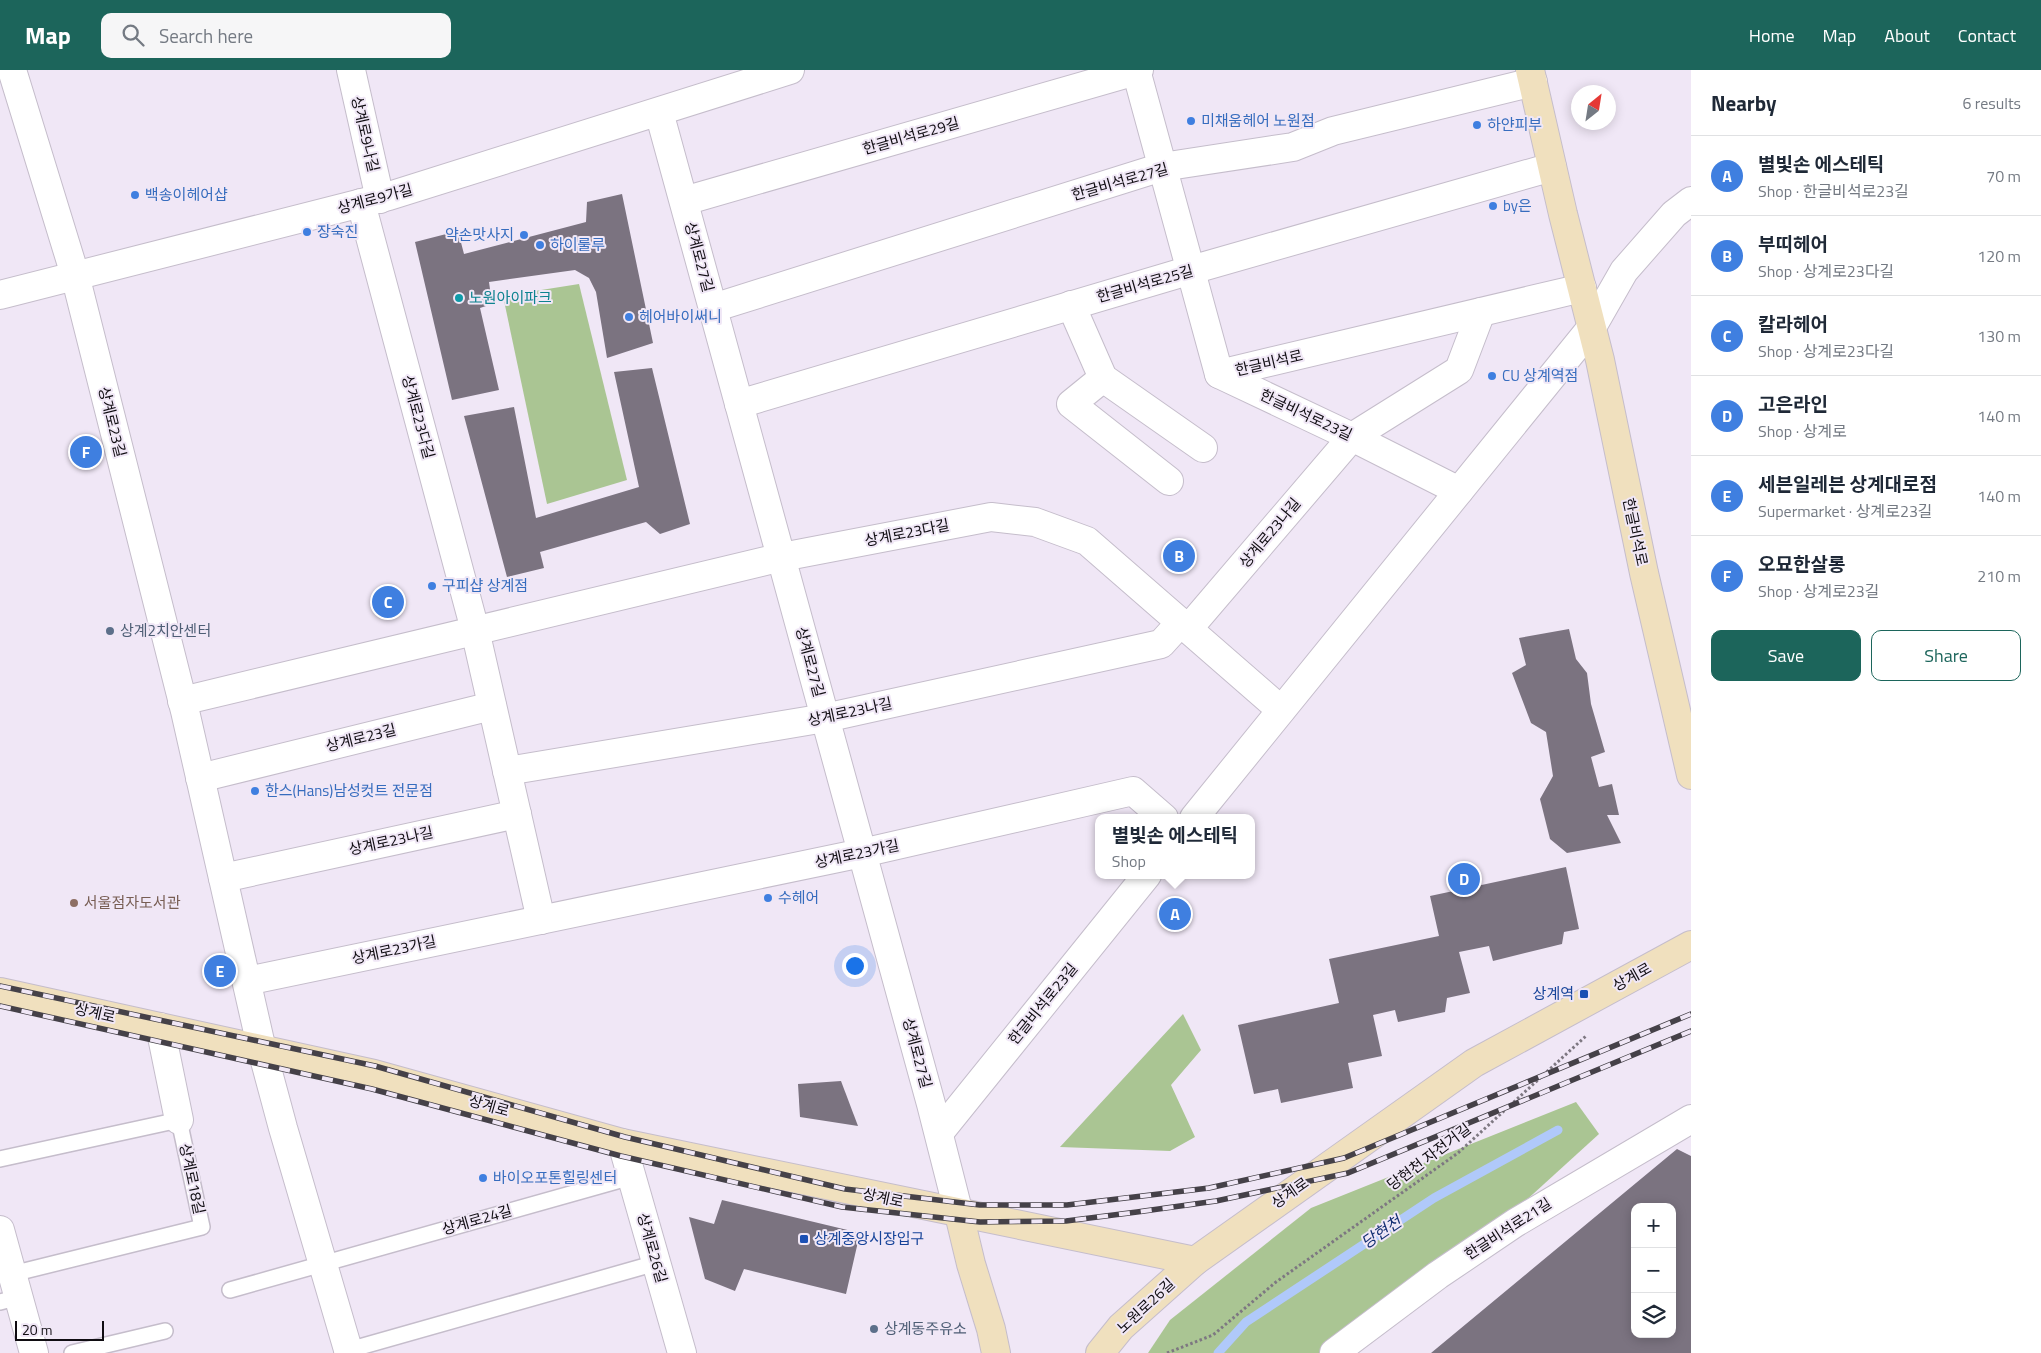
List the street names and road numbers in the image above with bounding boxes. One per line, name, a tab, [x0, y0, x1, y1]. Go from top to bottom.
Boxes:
street label: 상계로9나길	[346, 94, 385, 174]
street label: 한글비석로29길	[860, 111, 962, 160]
street label: 한글비석로27길	[1069, 157, 1171, 206]
street label: 상계로9가길	[335, 177, 415, 220]
street label: 상계로27길	[679, 219, 720, 295]
street label: 한글비석로25길	[1094, 259, 1196, 308]
street label: 한글비석로	[1233, 344, 1305, 381]
street label: 상계로23다길	[396, 372, 441, 461]
street label: 한글비석로23길	[1256, 383, 1356, 446]
street label: 상계로23길	[93, 384, 132, 460]
street label: 상계로23나길	[1233, 492, 1306, 573]
street label: 한글비석로	[1617, 496, 1654, 568]
street label: 상계로23다길	[863, 513, 951, 552]
street label: 상계로27길	[790, 624, 831, 700]
street label: 상계로23나길	[806, 691, 894, 732]
street label: 상계로23길	[323, 718, 399, 757]
street label: 상계로23나길	[347, 820, 435, 861]
street label: 상계로23가길	[813, 833, 901, 874]
street label: 상계로23가길	[350, 929, 438, 970]
street label: 상계로	[1608, 956, 1655, 997]
street label: 한글비석로23길	[1002, 958, 1083, 1050]
street label: 상계로	[72, 997, 118, 1028]
street label: 상계로27길	[897, 1015, 938, 1091]
street label: 상계로	[466, 1089, 512, 1122]
street label: 당현천 자전거길	[1382, 1117, 1476, 1196]
street label: 상계로18길	[174, 1141, 211, 1217]
street label: 상계로	[1266, 1171, 1313, 1214]
street label: 상계로	[860, 1182, 906, 1213]
street label: 한글비석로21길	[1460, 1192, 1556, 1265]
street label: 상계로24길	[439, 1199, 515, 1240]
street label: 상계로26길	[632, 1210, 673, 1286]
street label: 노원로26길	[1111, 1273, 1180, 1339]

